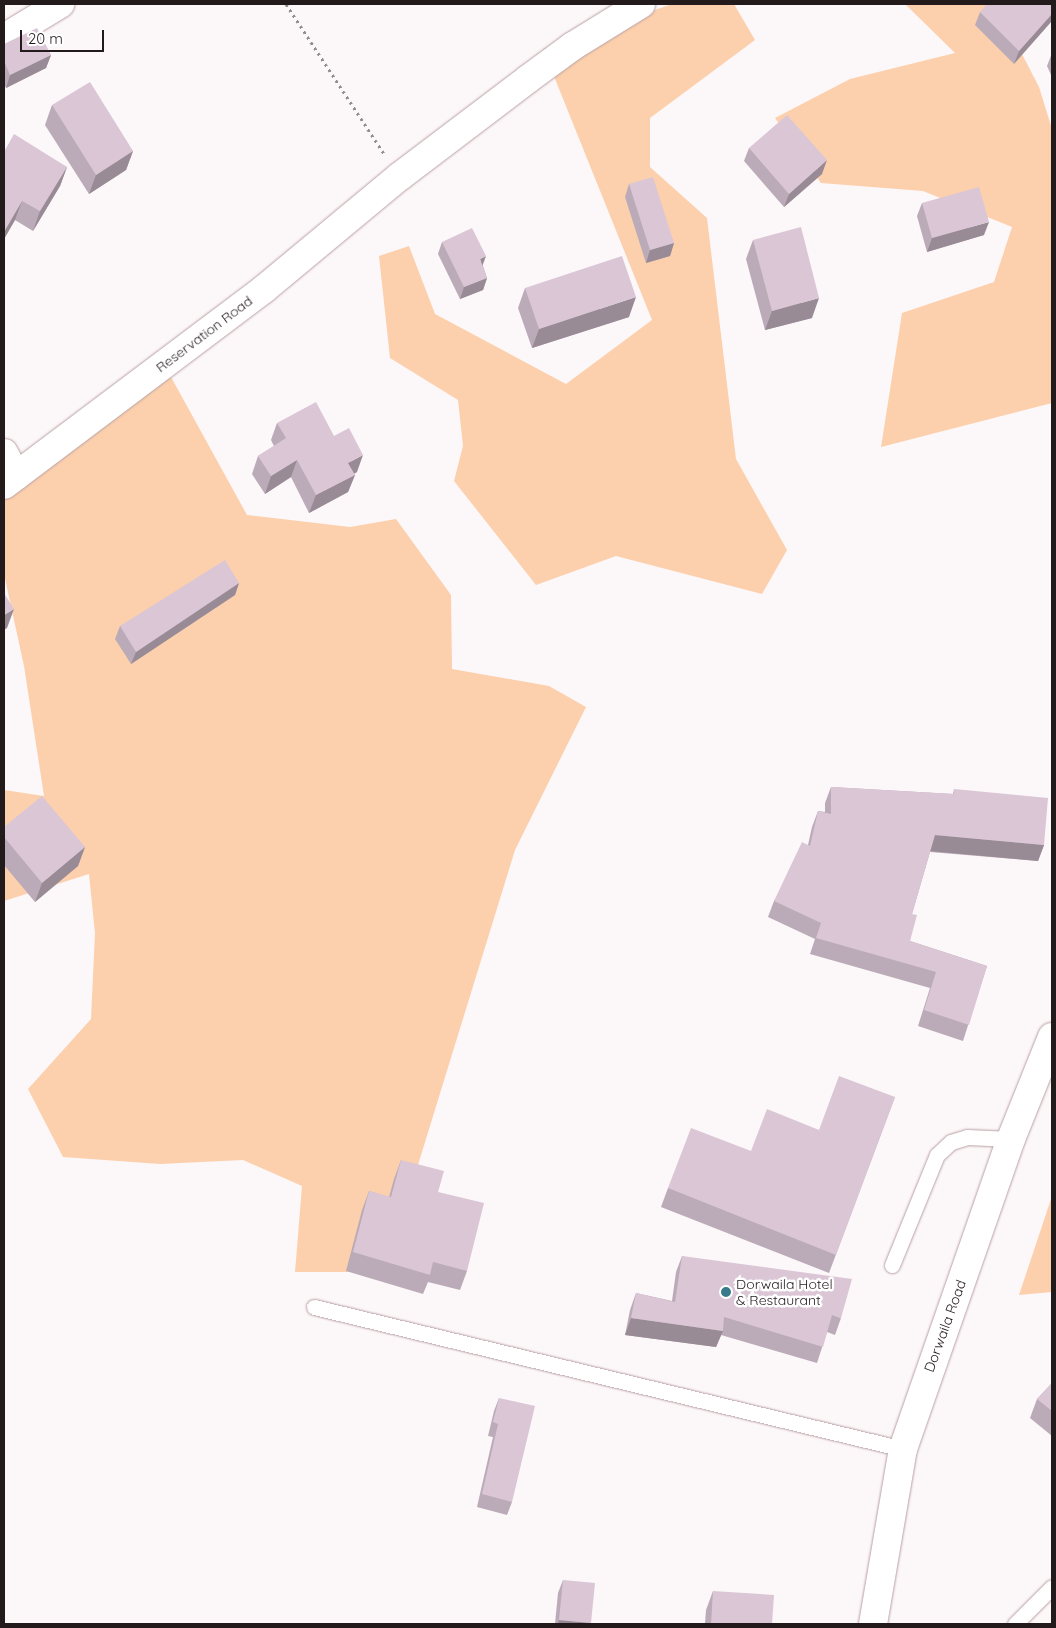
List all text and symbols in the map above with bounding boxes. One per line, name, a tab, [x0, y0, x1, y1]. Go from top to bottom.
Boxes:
scale bar	[22, 20, 106, 52]
text: 20 m	[28, 29, 63, 48]
street label: Reservation Road	[152, 292, 256, 376]
place label: Dorwaila Hotel & Restaurant	[736, 1276, 833, 1308]
street label: Dorwaila Road	[921, 1278, 969, 1374]
marker: Dorwaila Hotel & Restaurant	[720, 1286, 732, 1298]

